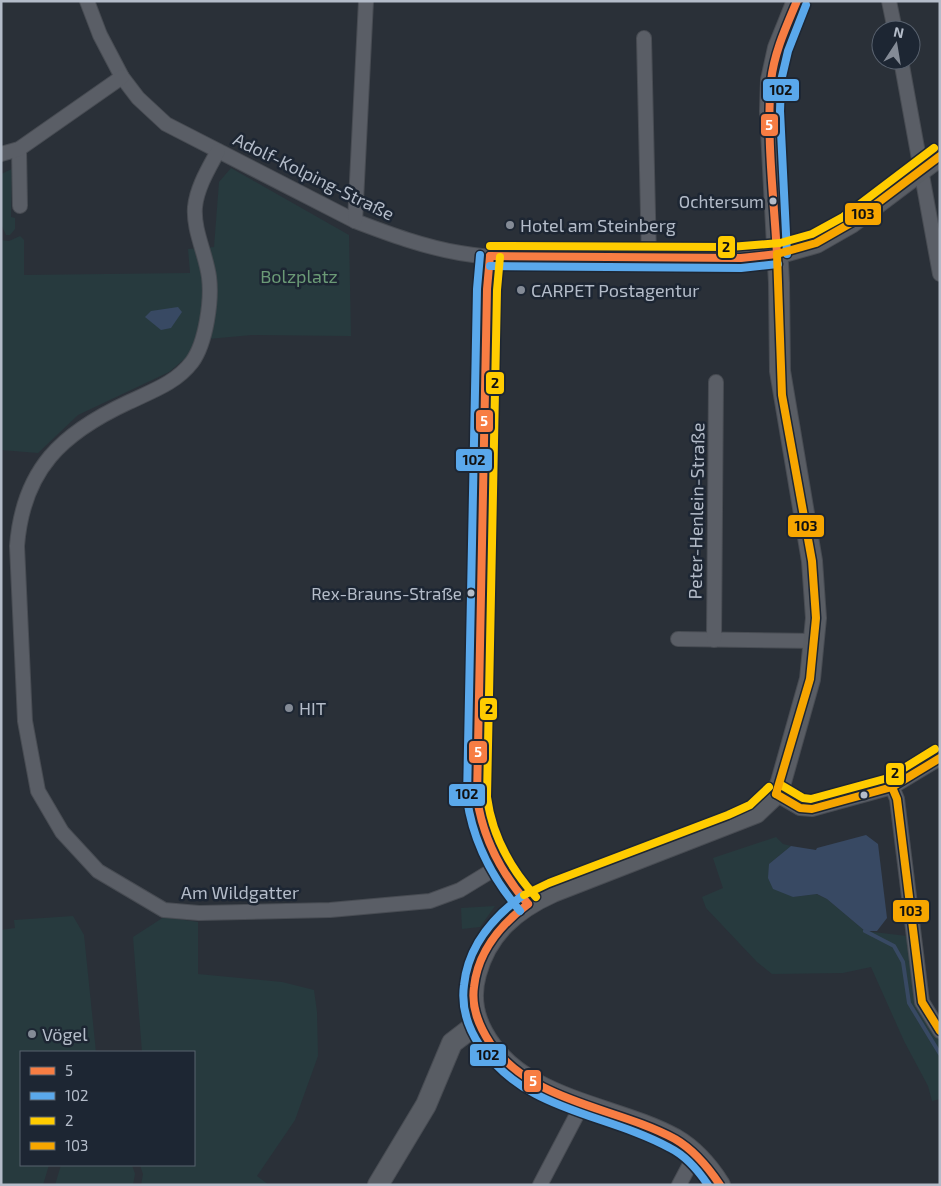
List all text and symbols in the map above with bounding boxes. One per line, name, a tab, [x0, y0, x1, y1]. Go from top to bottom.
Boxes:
north arrow	[871, 20, 921, 70]
text: N	[892, 22, 906, 41]
line badge: 102	[762, 78, 800, 102]
text: 102	[769, 81, 793, 98]
line badge: 5	[760, 113, 779, 137]
text: 5	[765, 116, 773, 133]
street label: Adolf-Kolping-Straße	[230, 127, 398, 225]
place label: Ochtersum	[679, 191, 764, 211]
marker: Ochtersum	[768, 196, 778, 206]
line badge: 103	[844, 202, 882, 226]
text: 103	[852, 205, 874, 222]
place label: Hotel am Steinberg	[520, 214, 676, 236]
marker: Hotel am Steinberg	[504, 219, 516, 231]
line badge: 2	[717, 235, 736, 259]
text: 2	[722, 238, 730, 255]
park label: Bolzplatz	[260, 265, 338, 287]
place label: CARPET Postagentur	[531, 279, 699, 301]
marker: CARPET Postagentur	[515, 284, 527, 296]
line badge: 2	[485, 371, 505, 395]
text: 2	[491, 374, 499, 391]
line badge: 5	[475, 409, 494, 433]
text: 5	[480, 412, 488, 429]
street label: Peter-Henlein-Straße	[683, 422, 709, 600]
line badge: 102	[455, 448, 493, 472]
text: 102	[462, 451, 486, 468]
line badge: 103	[787, 514, 825, 538]
text: 103	[795, 517, 817, 534]
place label: Rex-Brauns-Straße	[311, 583, 462, 603]
marker: Rex-Brauns-Straße	[466, 588, 476, 598]
place label: HIT	[299, 697, 327, 719]
line badge: 2	[479, 697, 498, 721]
text: 2	[485, 700, 493, 717]
marker: HIT	[283, 702, 295, 714]
line badge: 5	[468, 740, 488, 764]
text: 5	[474, 743, 482, 760]
line badge: 2	[885, 762, 905, 786]
text: 2	[891, 764, 899, 781]
line badge: 102	[448, 783, 486, 807]
text: 102	[455, 785, 479, 802]
unlabelled marker	[859, 790, 869, 800]
street label: Am Wildgatter	[181, 881, 299, 903]
line badge: 103	[892, 899, 930, 923]
text: 103	[900, 902, 922, 919]
place label: Vögel	[42, 1023, 88, 1045]
marker: Vögel	[26, 1028, 38, 1040]
line badge: 102	[469, 1043, 507, 1067]
text: 102	[476, 1046, 500, 1063]
legend	[20, 1051, 195, 1166]
text: 5	[65, 1061, 73, 1079]
line badge: 5	[523, 1069, 542, 1093]
text: 5	[529, 1072, 537, 1089]
text: 102	[65, 1086, 88, 1104]
text: 2	[65, 1111, 73, 1129]
text: 103	[65, 1136, 88, 1154]

